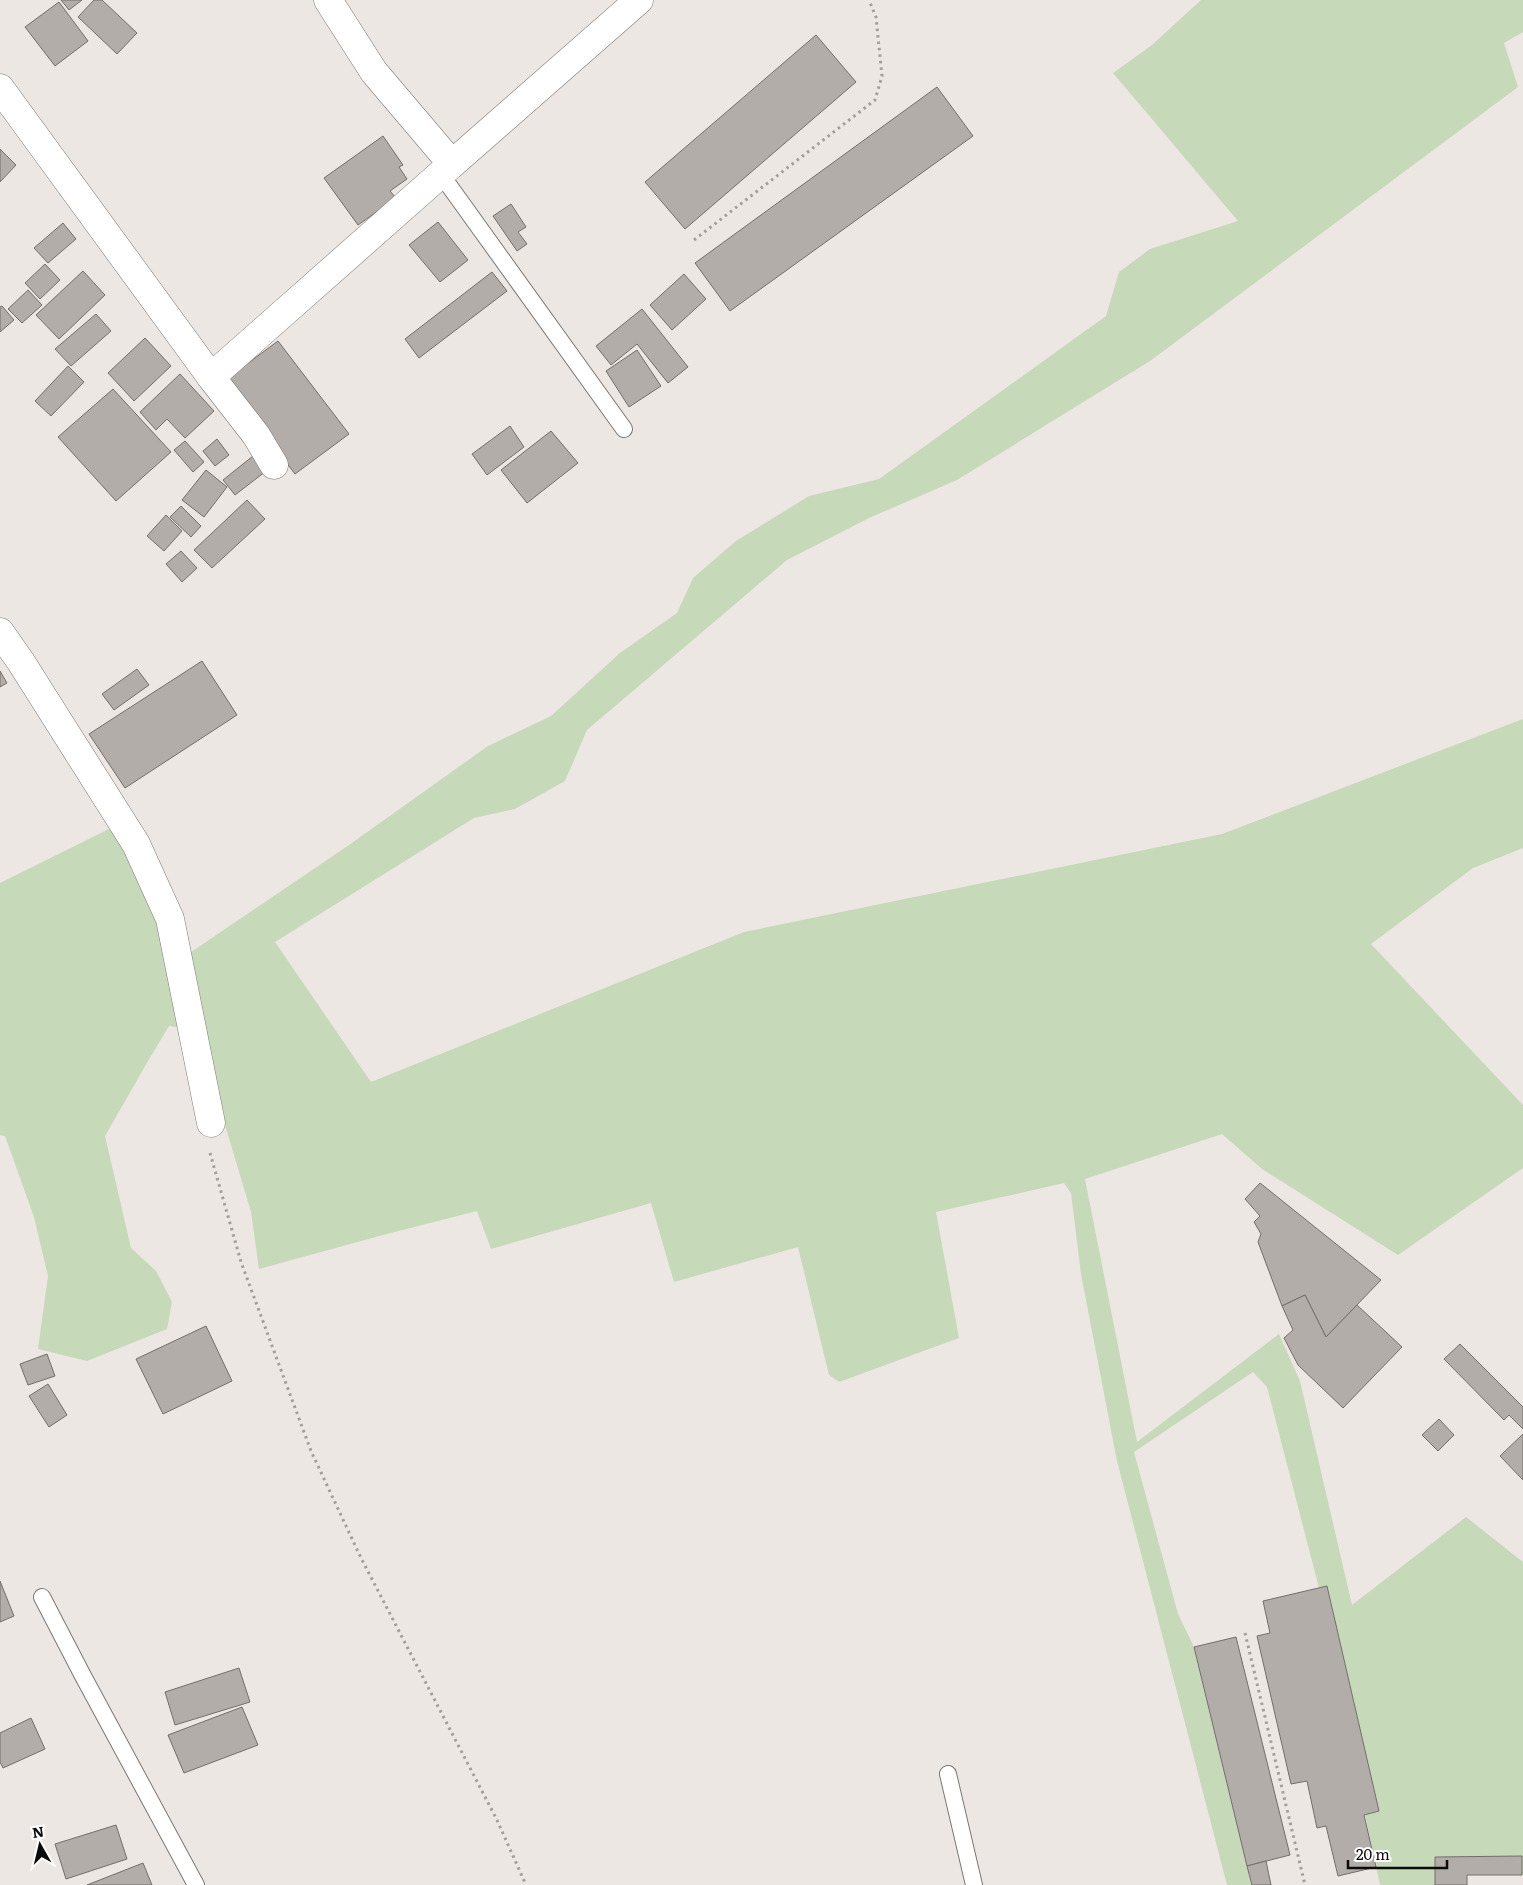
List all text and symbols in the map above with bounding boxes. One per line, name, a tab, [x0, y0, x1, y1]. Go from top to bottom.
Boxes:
north arrow	[15, 1820, 65, 1870]
text: N	[31, 1820, 46, 1842]
scale bar	[1348, 1838, 1447, 1870]
text: 20 m	[1356, 1842, 1390, 1865]

